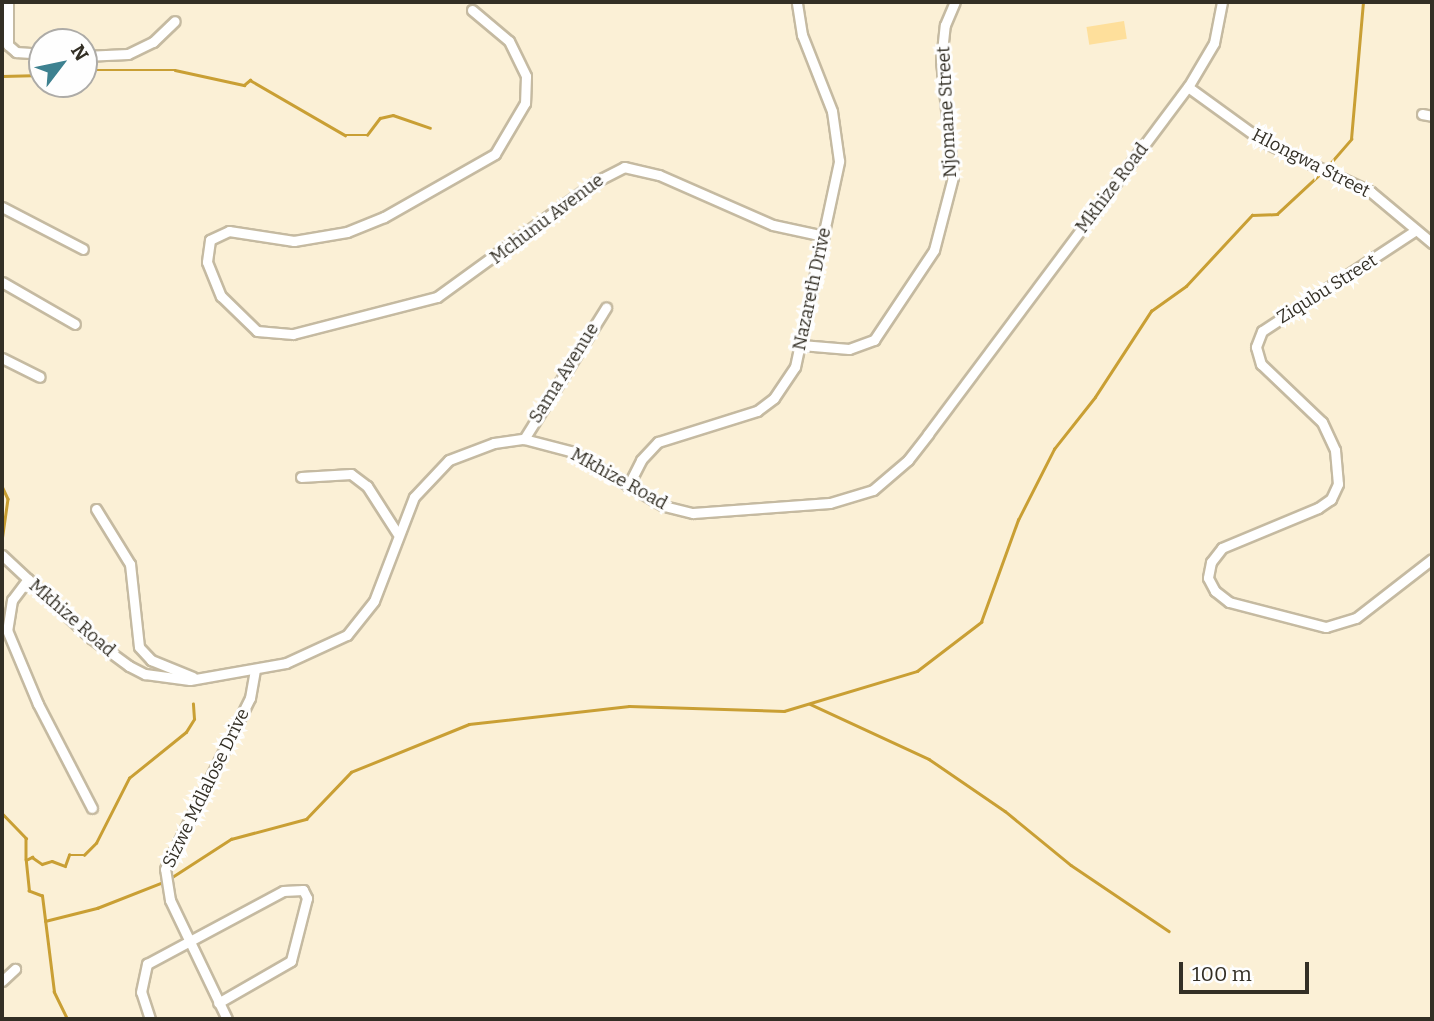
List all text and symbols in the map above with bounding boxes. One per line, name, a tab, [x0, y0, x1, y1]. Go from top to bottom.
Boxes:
north arrow	[28, 28, 98, 98]
text: N	[66, 40, 93, 65]
street label: Njomane Street	[933, 46, 961, 178]
street label: Hlongwa Street	[1248, 124, 1374, 202]
street label: Mkhize Road	[1071, 139, 1153, 237]
street label: Mchunu Avenue	[486, 169, 608, 269]
street label: Nazareth Drive	[788, 226, 836, 352]
street label: Ziqubu Street	[1273, 250, 1381, 328]
street label: Sama Avenue	[525, 319, 603, 427]
street label: Mkhize Road	[567, 444, 671, 514]
street label: Mkhize Road	[25, 575, 119, 661]
street label: Sizwe Mdlalose Drive	[158, 705, 254, 871]
scale bar	[1182, 948, 1312, 992]
text: 100 m	[1192, 961, 1252, 987]

